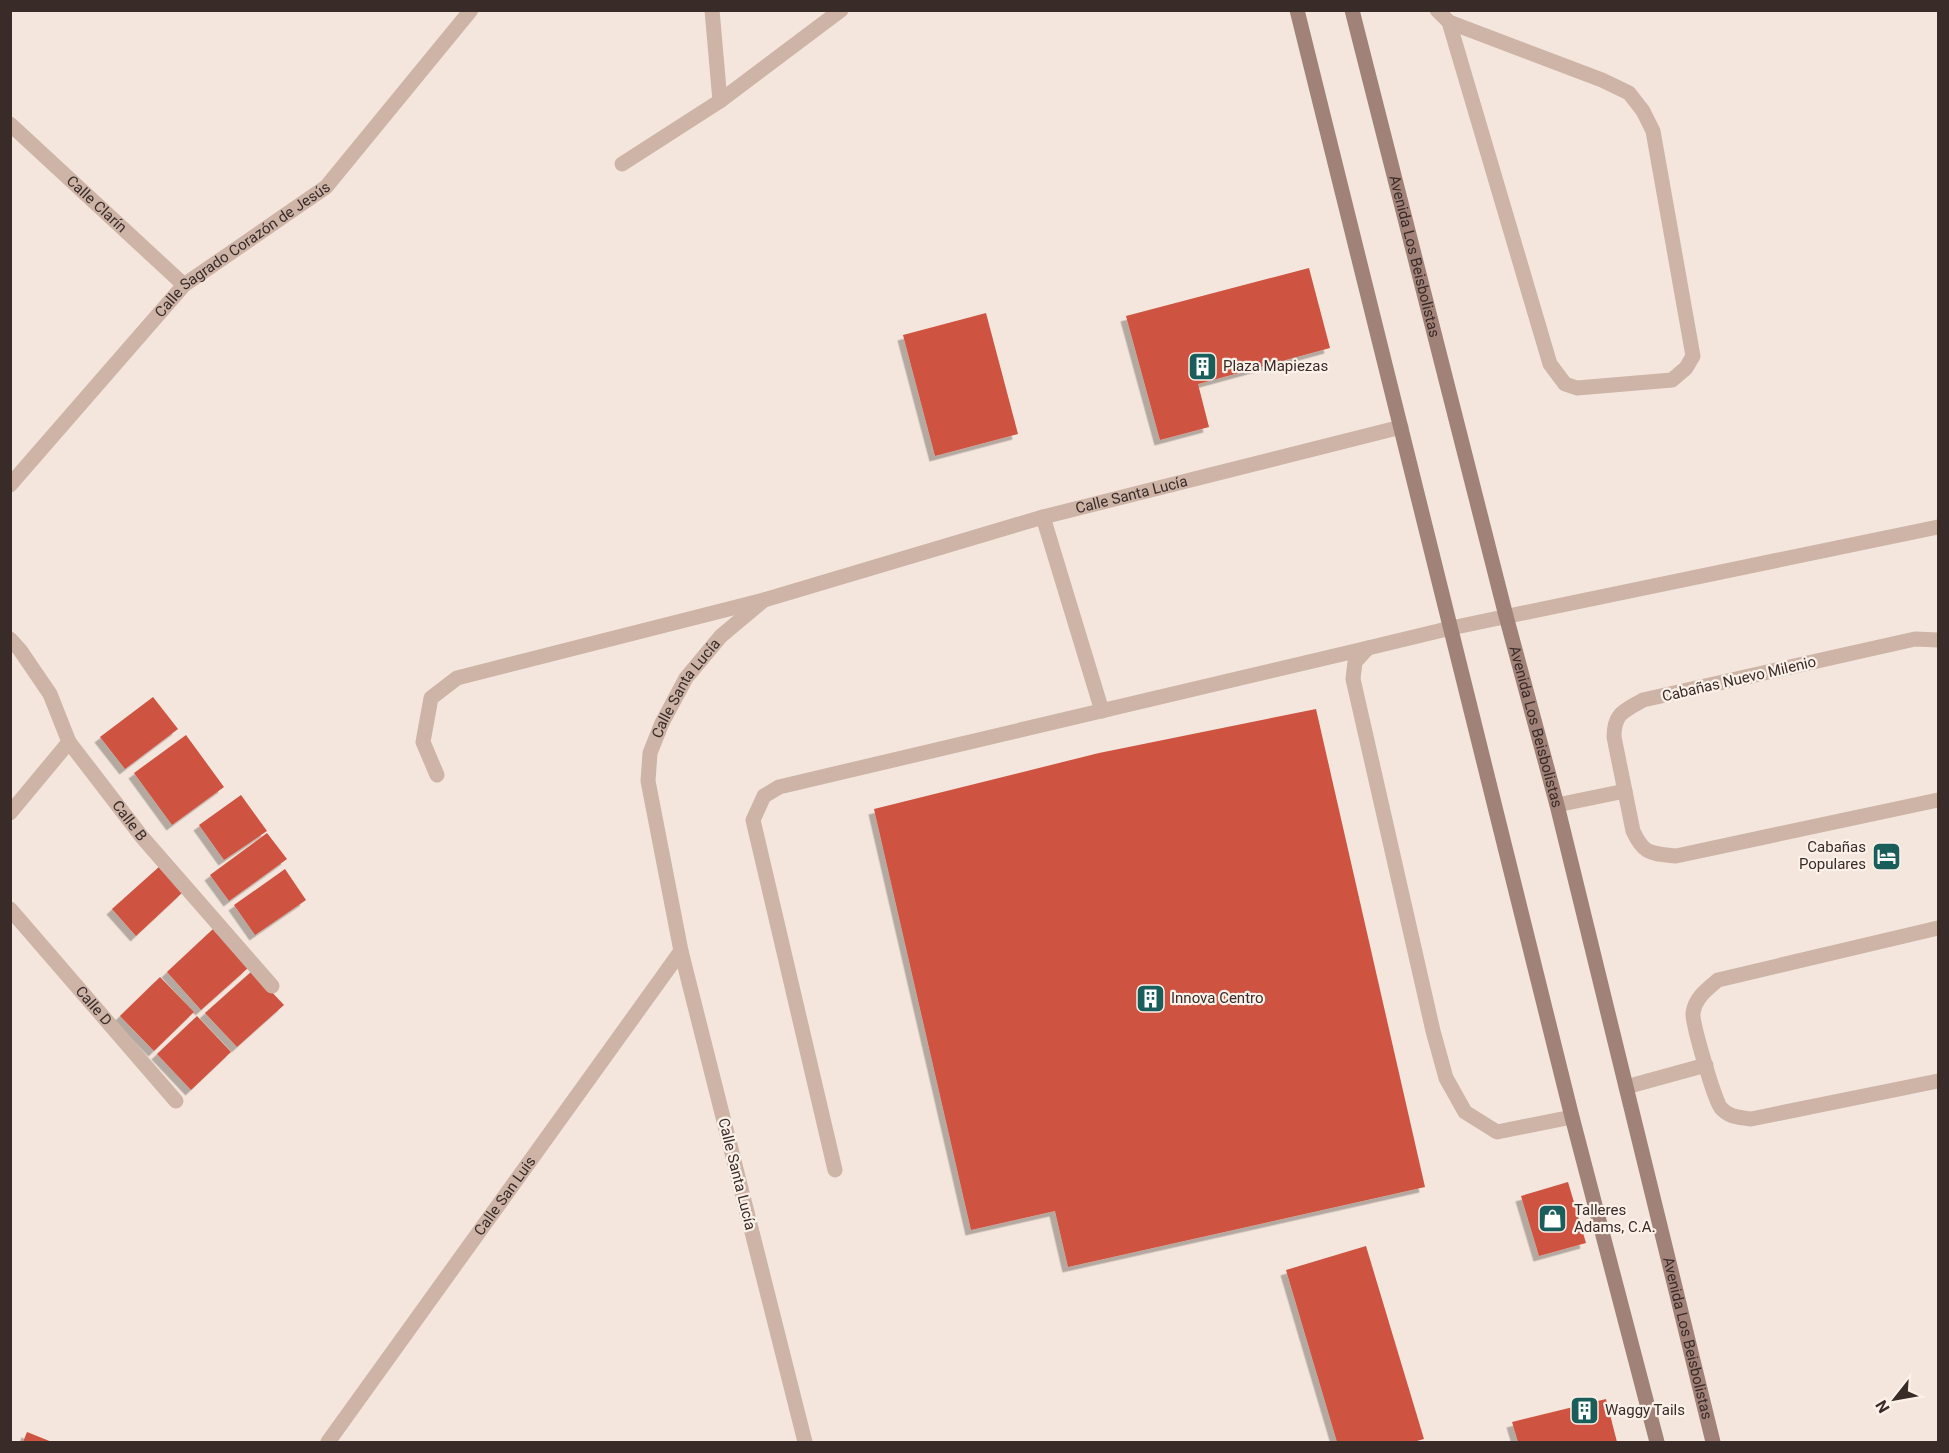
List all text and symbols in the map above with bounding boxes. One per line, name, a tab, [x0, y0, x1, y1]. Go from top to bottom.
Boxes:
street label: Calle Clarín	[63, 172, 130, 236]
street label: Avenida Los Beisbolistas	[1385, 173, 1444, 339]
street label: Calle Sagrado Corazón de Jesús	[151, 178, 334, 321]
building icon: Plaza Mapiezas	[1186, 350, 1218, 382]
place label: Plaza Mapiezas	[1223, 357, 1328, 375]
street label: Calle Santa Lucía	[1074, 472, 1189, 518]
street label: Calle Santa Lucía	[648, 635, 724, 741]
street label: Avenida Los Beisbolistas	[1505, 644, 1566, 810]
street label: Cabañas Nuevo Milenio	[1660, 653, 1818, 705]
street label: Calle B	[108, 797, 151, 845]
place label: Cabañas Populares	[1799, 838, 1866, 873]
hotel icon: Cabañas Populares	[1871, 840, 1903, 872]
street label: Calle D	[72, 982, 116, 1029]
building icon: Innova Centro	[1134, 982, 1166, 1014]
place label: Innova Centro	[1171, 989, 1264, 1007]
street label: Calle Santa Lucía	[714, 1116, 760, 1232]
street label: Calle San Luis	[470, 1153, 539, 1239]
place label: Talleres Adams, C.A.	[1574, 1201, 1655, 1236]
shop icon: Talleres Adams, C.A.	[1537, 1203, 1569, 1235]
street label: Avenida Los Beisbolistas	[1659, 1255, 1716, 1421]
north arrow	[1865, 1369, 1925, 1429]
building icon: Waggy Tails	[1568, 1394, 1600, 1426]
text: N	[1872, 1397, 1894, 1416]
place label: Waggy Tails	[1605, 1401, 1685, 1419]

